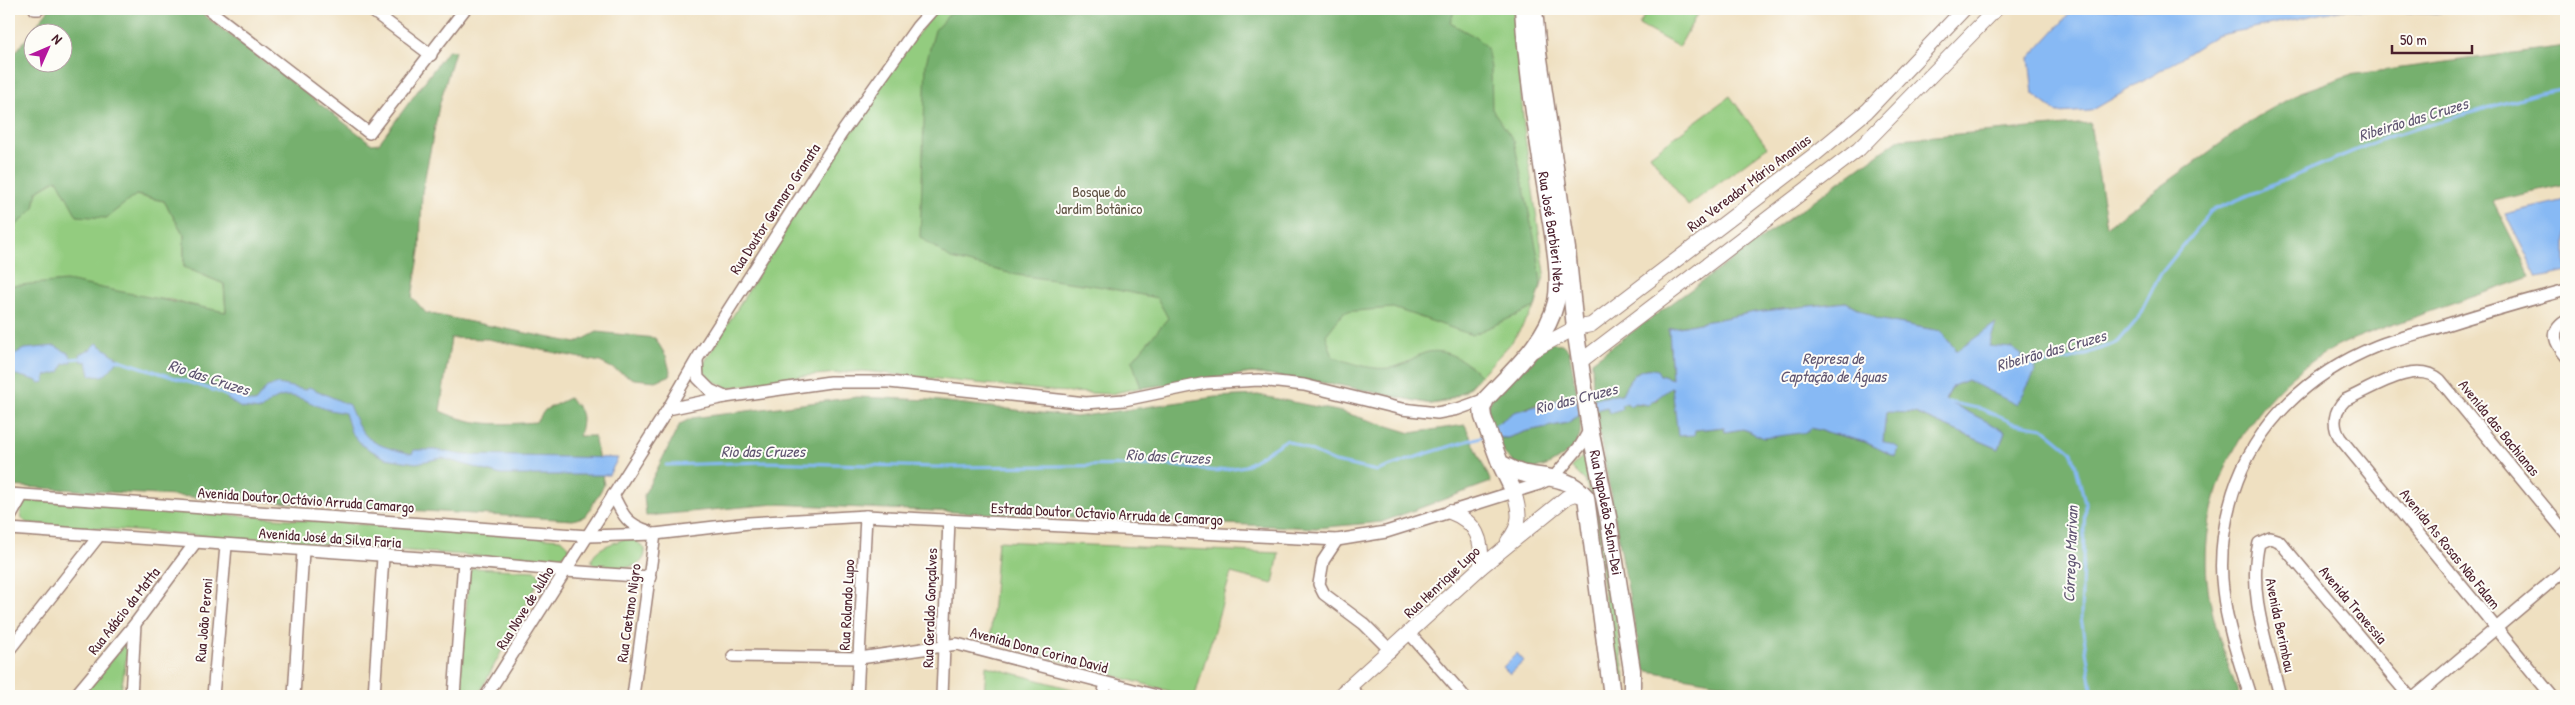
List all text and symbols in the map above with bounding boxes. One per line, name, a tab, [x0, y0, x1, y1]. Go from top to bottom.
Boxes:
north arrow	[22, 22, 72, 72]
scale bar	[2392, 22, 2472, 54]
text: N	[48, 29, 67, 48]
text: 50 m	[2400, 29, 2427, 50]
water label: Ribeirão das Cruzes	[2356, 91, 2472, 146]
street label: Rua Vereador Mário Ananias	[1682, 129, 1815, 236]
street label: Rua Doutor Gennaro Granata	[724, 139, 825, 278]
street label: Rua José Barbieri Neto	[1533, 170, 1569, 293]
park label: Bosque do Jardim Botânico	[1056, 181, 1142, 219]
water label: Ribeirão das Cruzes	[1994, 323, 2110, 376]
water label: Represa de Captação de Águas	[1780, 347, 1888, 387]
water label: Rio das Cruzes	[166, 354, 254, 401]
street label: Avenida das Bachianas	[2454, 375, 2545, 481]
water label: Rio das Cruzes	[1533, 377, 1621, 419]
water label: Rio das Cruzes	[721, 440, 807, 462]
water label: Rio das Cruzes	[1125, 443, 1212, 469]
street label: Rua Napoleão Selmi-Dei	[1585, 448, 1628, 577]
street label: Avenida Doutor Octávio Arruda Camargo	[197, 481, 415, 518]
street label: Avenida As Rosas Não Falam	[2395, 484, 2506, 614]
street label: Estrada Doutor Octavio Arruda de Camargo	[991, 497, 1223, 530]
water label: Córrego Marivan	[2057, 504, 2083, 603]
street label: Avenida José da Silva Faria	[258, 522, 402, 553]
street label: Rua Henrique Lupo	[1399, 541, 1484, 623]
street label: Rua Geraldo Gonçalves	[917, 548, 942, 668]
street label: Rua Rolando Lupo	[834, 559, 859, 651]
street label: Avenida Travessia	[2314, 561, 2392, 648]
street label: Rua Adácio da Matta	[83, 562, 165, 659]
street label: Rua Nove de Julho	[491, 562, 559, 653]
street label: Rua Caetano Nigro	[611, 562, 646, 664]
street label: Avenida Berimbau	[2260, 576, 2301, 674]
street label: Rua João Peroni	[189, 577, 218, 663]
street label: Avenida Dona Corina David	[968, 621, 1110, 678]

